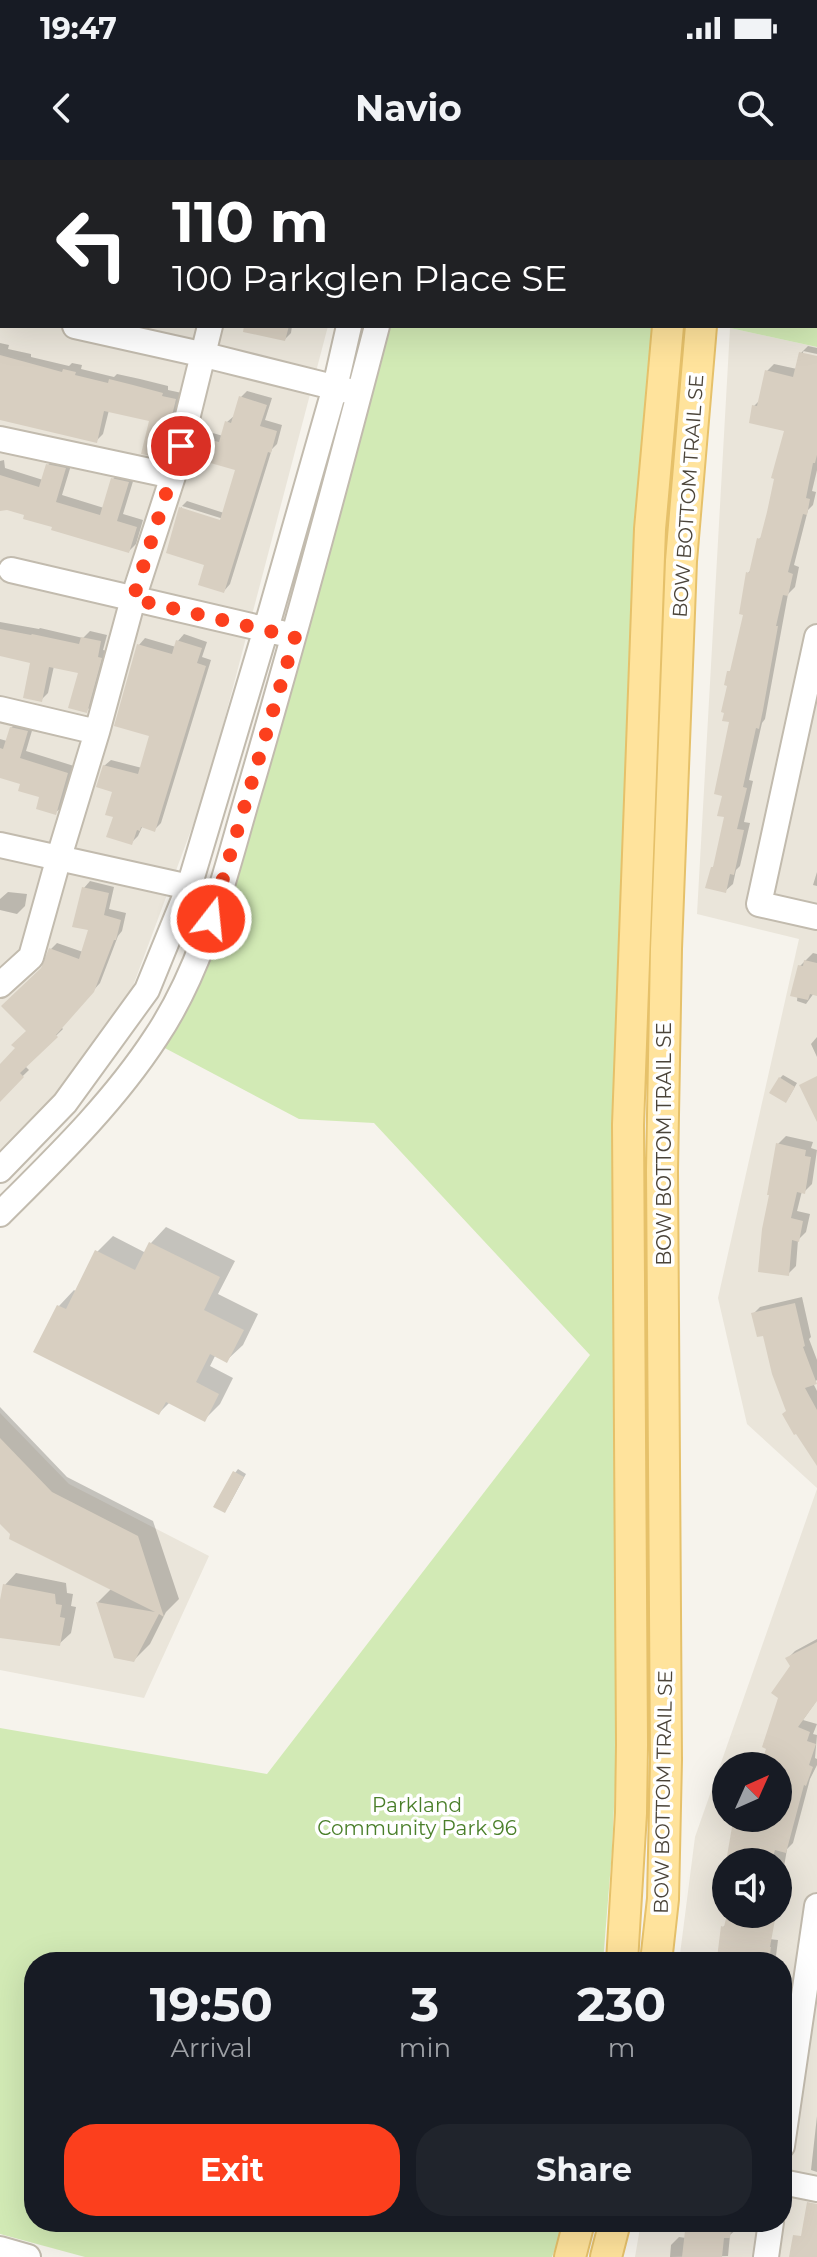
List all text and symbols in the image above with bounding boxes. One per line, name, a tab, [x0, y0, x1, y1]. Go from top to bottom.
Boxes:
text: 19:47	[40, 10, 117, 47]
icon: back	[40, 86, 84, 130]
text: Navio	[355, 86, 462, 130]
icon: search	[733, 86, 777, 130]
text: 110 m	[172, 188, 329, 256]
icon: left	[40, 192, 144, 296]
text: 100 Parkglen Place SE	[172, 256, 568, 300]
street label: BOW BOTTOM TRAIL SE	[668, 374, 708, 618]
pin	[147, 412, 215, 480]
icon: arrive	[159, 424, 203, 468]
position arrow	[169, 877, 253, 961]
street label: BOW BOTTOM TRAIL SE	[652, 1022, 676, 1266]
street label: BOW BOTTOM TRAIL SE	[649, 1670, 677, 1914]
north arrow	[712, 1752, 792, 1832]
map controls	[712, 1752, 792, 1928]
park label: Parkland Community Park 96	[317, 1793, 517, 1840]
button: sound	[712, 1848, 792, 1928]
text: 19:50	[150, 1975, 273, 2033]
text: 3	[411, 1975, 439, 2033]
text: 230	[577, 1975, 666, 2033]
text: Arrival	[170, 2032, 252, 2064]
text: min	[399, 2032, 451, 2064]
text: m	[608, 2032, 635, 2064]
button: Exit	[64, 2124, 400, 2216]
button: Share	[416, 2124, 752, 2216]

